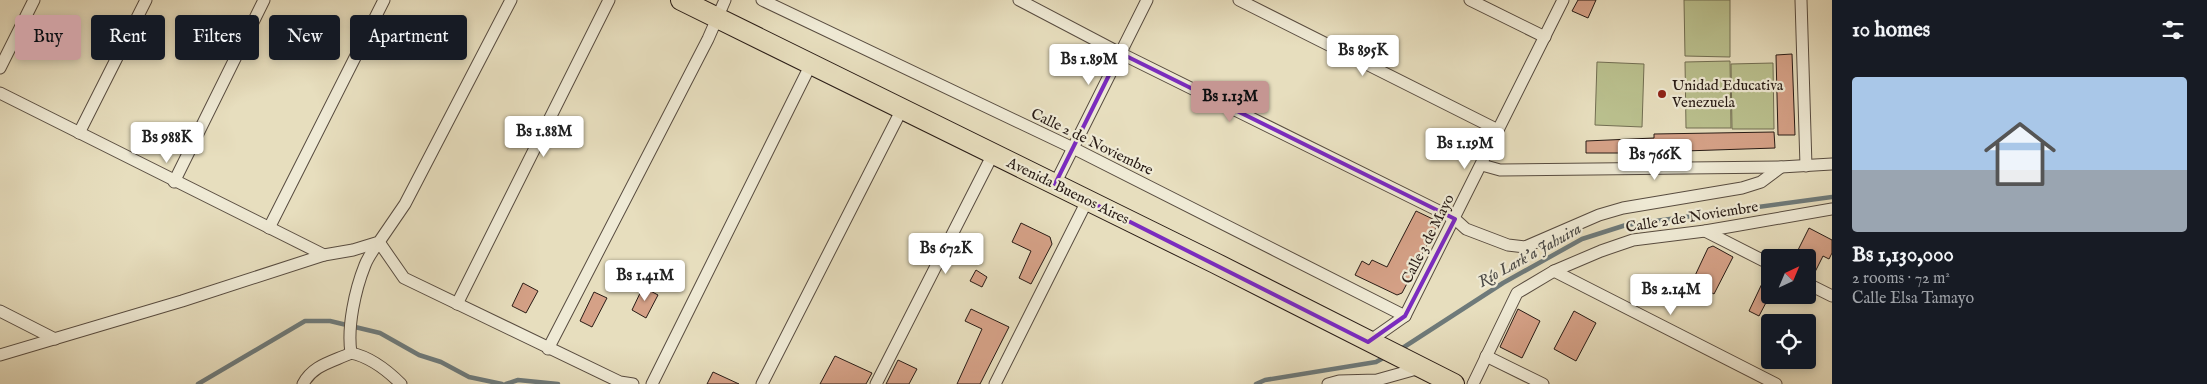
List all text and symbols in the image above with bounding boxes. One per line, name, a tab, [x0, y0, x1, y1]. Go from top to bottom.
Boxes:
chip: Buy	[15, 15, 81, 60]
chip: Rent	[91, 15, 165, 60]
chip: Filters	[175, 15, 259, 60]
chip: New	[269, 15, 340, 60]
chip: Apartment	[350, 15, 467, 60]
icon: filters	[2159, 16, 2187, 44]
text: 10 homes	[1852, 17, 1930, 44]
pin: Bs 895K	[1317, 34, 1409, 77]
text: Bs 895K	[1338, 41, 1388, 61]
pin: Bs 1.89M	[1037, 44, 1141, 86]
text: Bs 1.89M	[1060, 50, 1118, 70]
place label: Unidad Educativa Venezuela	[1671, 76, 1784, 112]
pin: Bs 1.13M	[1178, 80, 1282, 123]
text: Bs 1.13M	[1202, 87, 1258, 107]
marker: Unidad Educativa Venezuela	[1656, 88, 1668, 100]
street label: Calle 2 de Noviembre	[1028, 104, 1156, 180]
icon: home	[1975, 109, 2065, 199]
pin: Bs 1.88M	[492, 116, 596, 158]
pin: Bs 988K	[121, 121, 213, 164]
text: Bs 1.88M	[516, 122, 572, 142]
text: Bs 988K	[142, 128, 192, 148]
pin: Bs 1.19M	[1413, 128, 1517, 170]
text: Bs 1.19M	[1436, 134, 1494, 154]
pin: Bs 766K	[1609, 138, 1701, 181]
text: Bs 766K	[1629, 145, 1681, 165]
street label: Avenida Buenos Aires	[1003, 153, 1132, 229]
street label: Calle 3 de Mayo	[1397, 191, 1459, 287]
street label: Calle 2 de Noviembre	[1624, 197, 1760, 237]
water label: Río Lark’a Jahuira	[1475, 219, 1585, 293]
pin: Bs 672K	[900, 232, 992, 275]
text: Bs 672K	[919, 239, 973, 259]
text: Bs 1,130,000	[1852, 242, 1954, 269]
north arrow	[1761, 249, 1816, 304]
map controls	[1761, 249, 1816, 369]
pin: Bs 1.41M	[593, 260, 697, 302]
text: Bs 1.41M	[616, 266, 674, 286]
text: 2 rooms · 72 m²	[1852, 269, 1950, 289]
pin: Bs 2.14M	[1619, 274, 1723, 316]
text: Bs 2.14M	[1641, 280, 1701, 300]
text: Calle Elsa Tamayo	[1852, 289, 1974, 309]
button: locate	[1761, 314, 1816, 369]

